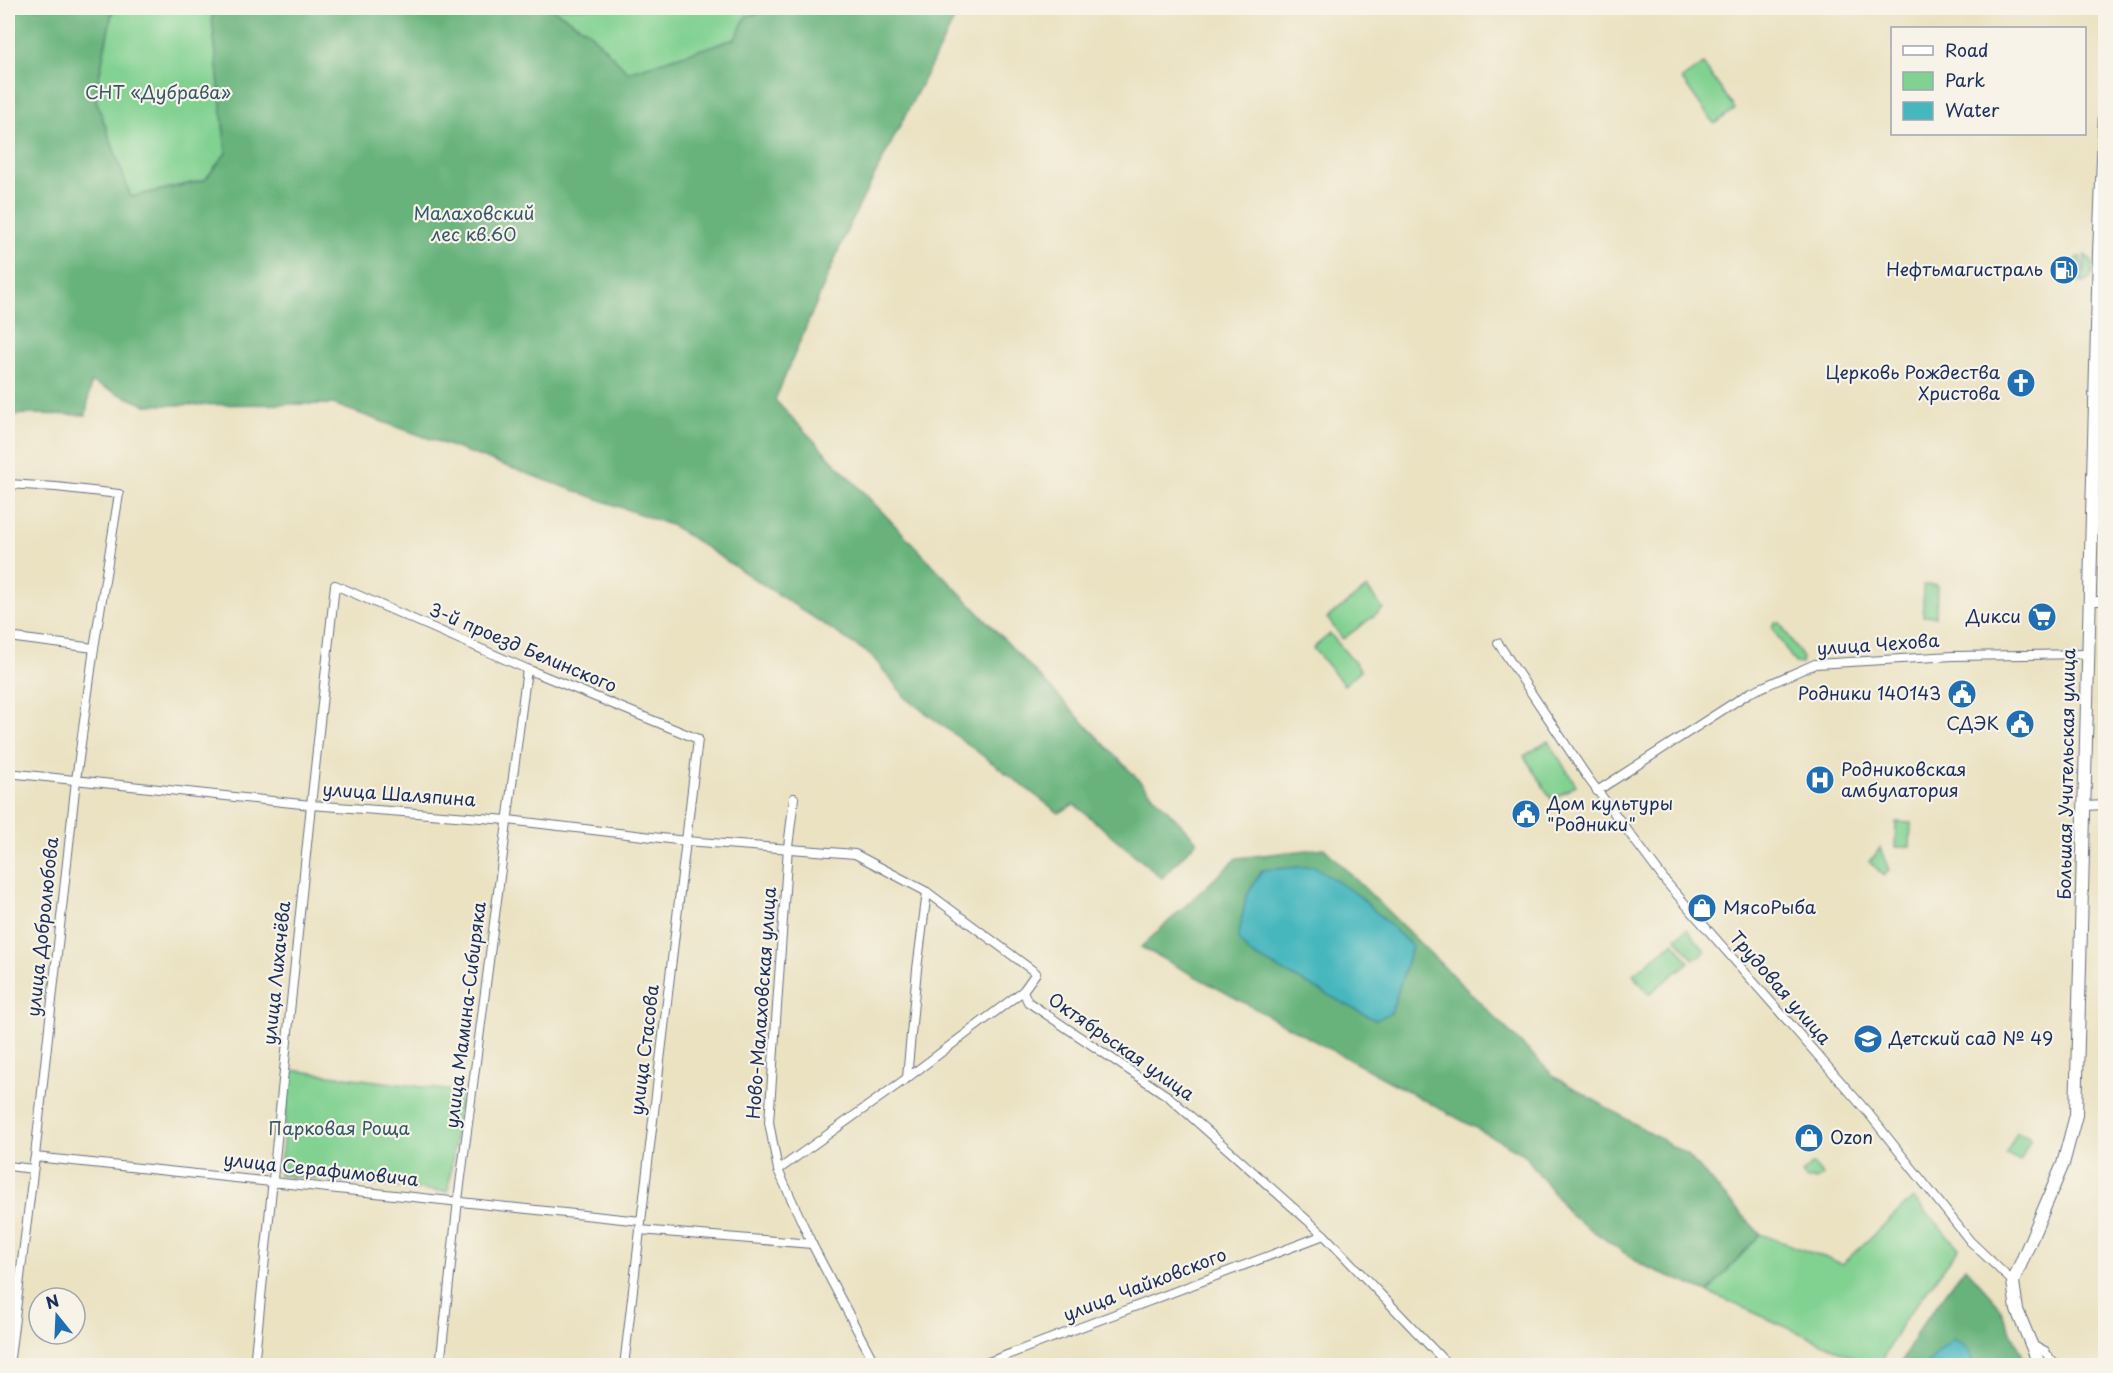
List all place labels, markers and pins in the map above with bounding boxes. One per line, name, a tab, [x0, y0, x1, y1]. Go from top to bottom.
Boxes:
fuel station icon: Нефтьмагистраль	[2048, 254, 2080, 286]
place label: Нефтьмагистраль	[1886, 255, 2043, 282]
place label: Церковь Рождества Христова	[1826, 358, 2001, 406]
church icon: Церковь Рождества Христова	[2005, 367, 2037, 399]
supermarket icon: Дикси	[2026, 601, 2058, 633]
place label: Дикси	[1965, 602, 2021, 629]
public building icon: Родники 140143	[1946, 678, 1978, 710]
place label: Родники 140143	[1798, 679, 1941, 706]
public building icon: СДЭК	[2004, 708, 2036, 740]
place label: СДЭК	[1946, 709, 1999, 736]
place label: Родниковская амбулатория	[1841, 755, 1966, 803]
hospital icon: Родниковская амбулатория	[1804, 764, 1836, 796]
place label: Дом культуры "Родники"	[1546, 789, 1673, 837]
public building icon: Дом культуры "Родники"	[1510, 798, 1542, 830]
shop icon: МясоРыба	[1686, 892, 1718, 924]
place label: МясоРыба	[1723, 893, 1817, 920]
school or university icon: Детский сад № 49	[1852, 1023, 1884, 1055]
place label: Детский сад № 49	[1888, 1024, 2053, 1051]
shop icon: Ozon	[1793, 1122, 1825, 1154]
place label: Ozon	[1830, 1123, 1873, 1150]

